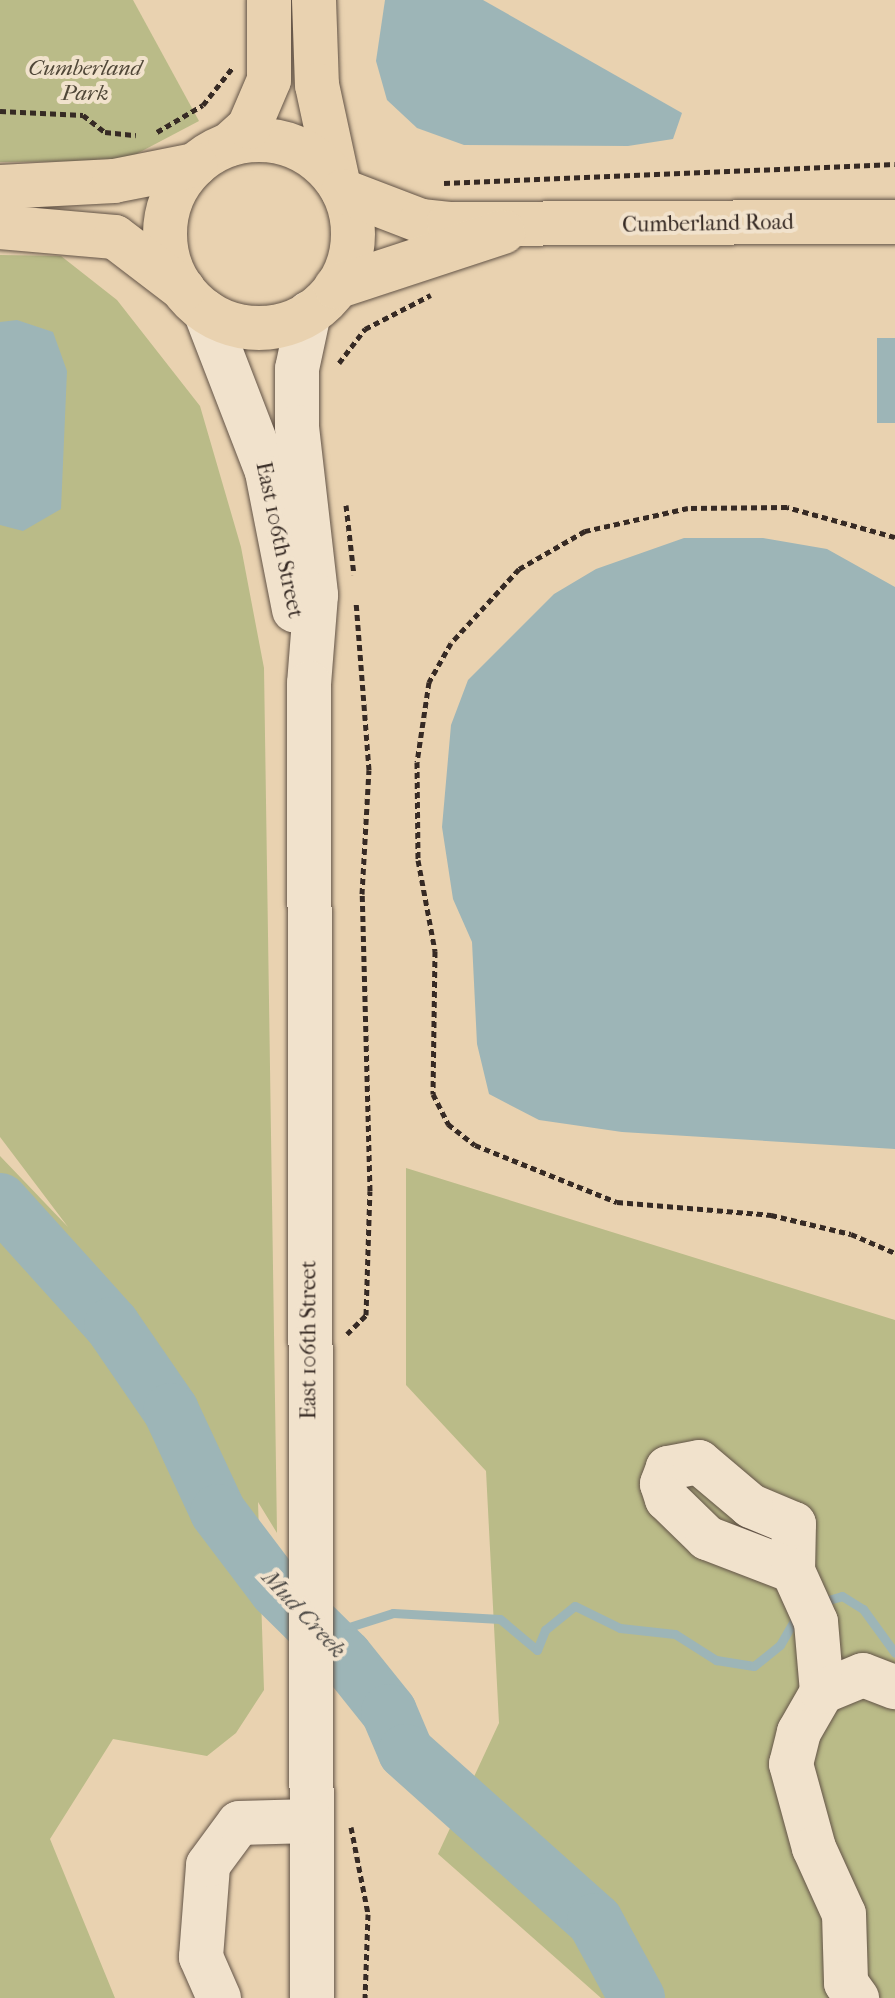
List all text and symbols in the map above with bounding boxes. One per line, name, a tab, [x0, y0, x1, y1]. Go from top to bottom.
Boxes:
park label: Cumberland Park	[28, 55, 142, 106]
street label: Cumberland Road	[622, 209, 794, 239]
street label: East 106th Street	[250, 459, 308, 621]
street label: East 106th Street	[296, 1260, 322, 1420]
water label: Mud Creek	[256, 1564, 352, 1664]

